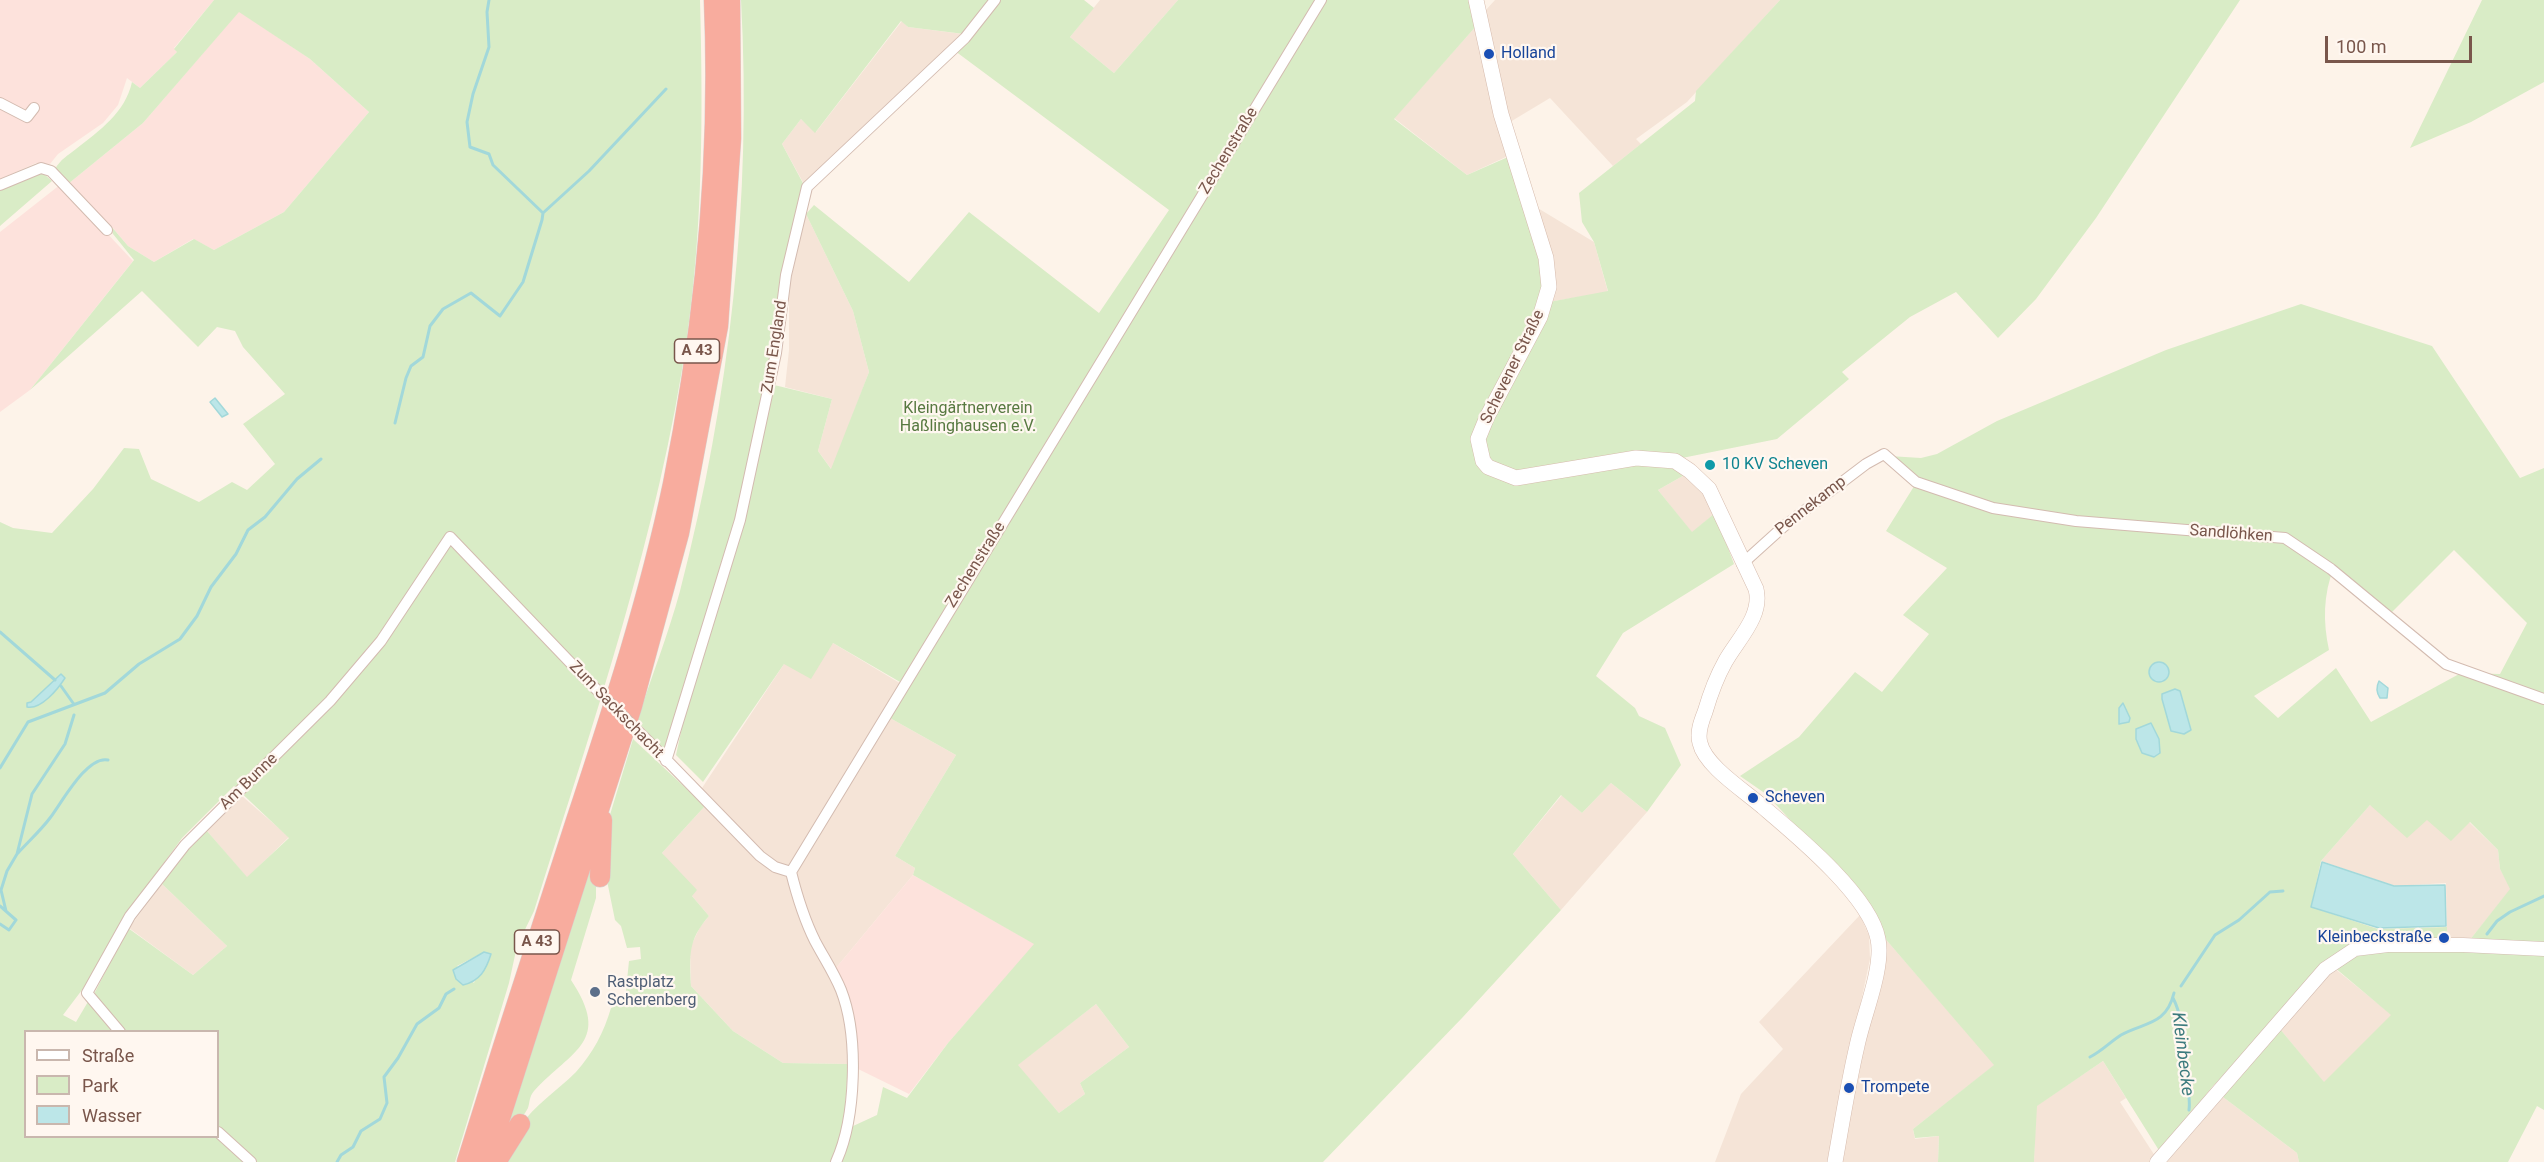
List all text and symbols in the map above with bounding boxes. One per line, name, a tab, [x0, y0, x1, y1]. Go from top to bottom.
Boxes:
scale bar	[2328, 24, 2475, 62]
text: 100 m	[2336, 36, 2387, 57]
place label: Holland	[1501, 44, 1556, 64]
marker: Holland	[1482, 47, 1496, 61]
street label: Zechenstraße	[1196, 104, 1262, 198]
street label: Zum England	[758, 299, 792, 395]
street label: Schevener Straße	[1477, 307, 1549, 427]
road number: A 43	[674, 339, 720, 363]
park label: Kleingärtnerverein Haßlinghausen e.V.	[900, 399, 1036, 437]
place label: 10 KV Scheven	[1722, 455, 1828, 475]
marker: 10 KV Scheven	[1703, 458, 1717, 472]
street label: Pennekamp	[1772, 472, 1850, 540]
street label: Zechenstraße	[942, 518, 1010, 612]
street label: Sandlöhken	[2189, 522, 2273, 546]
street label: Zum Sackschacht	[565, 657, 667, 763]
street label: Am Bunne	[216, 750, 282, 814]
place label: Scheven	[1765, 788, 1825, 808]
marker: Scheven	[1746, 791, 1760, 805]
place label: Kleinbeckstraße	[2318, 928, 2432, 948]
road number: A 43	[514, 930, 560, 954]
marker: Kleinbeckstraße	[2437, 931, 2451, 945]
place label: Rastplatz Scherenberg	[607, 973, 696, 1011]
marker: Rastplatz Scherenberg	[588, 985, 602, 999]
water label: Kleinbecke	[2166, 1011, 2198, 1097]
legend	[24, 1030, 219, 1138]
text: Straße	[82, 1045, 134, 1066]
text: Park	[82, 1075, 118, 1096]
place label: Trompete	[1861, 1078, 1930, 1098]
marker: Trompete	[1842, 1081, 1856, 1095]
text: Wasser	[82, 1105, 142, 1126]

